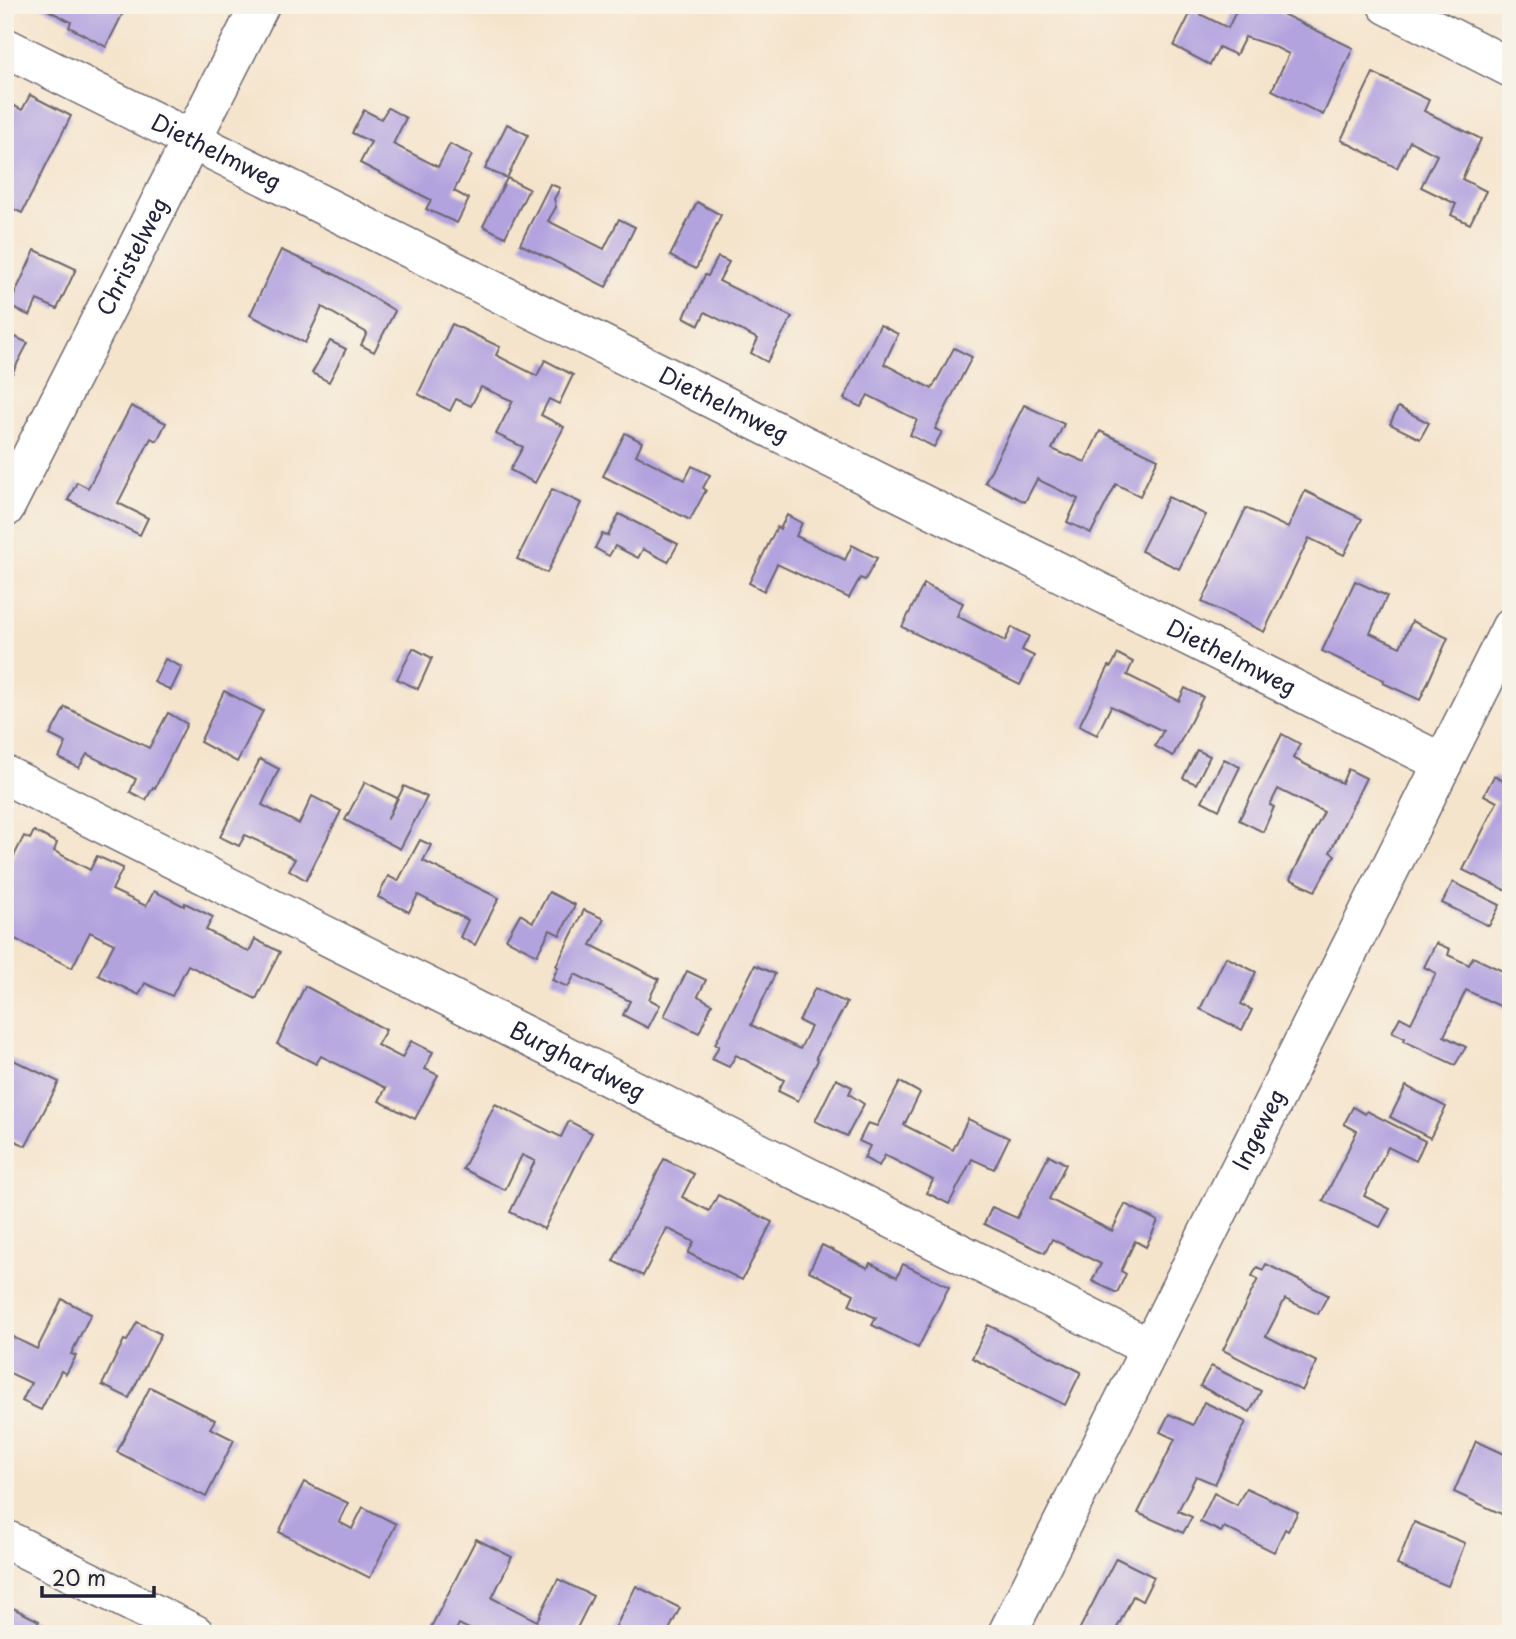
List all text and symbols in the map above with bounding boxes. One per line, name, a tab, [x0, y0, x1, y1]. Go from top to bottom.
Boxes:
street label: Diethelmweg	[146, 104, 288, 198]
street label: Christelweg	[86, 190, 176, 321]
street label: Diethelmweg	[653, 356, 796, 451]
street label: Diethelmweg	[1161, 609, 1303, 704]
street label: Burghardweg	[504, 1011, 652, 1109]
street label: Ingeweg	[1223, 1082, 1293, 1176]
scale bar	[42, 1555, 154, 1599]
text: 20 m	[52, 1561, 106, 1593]

